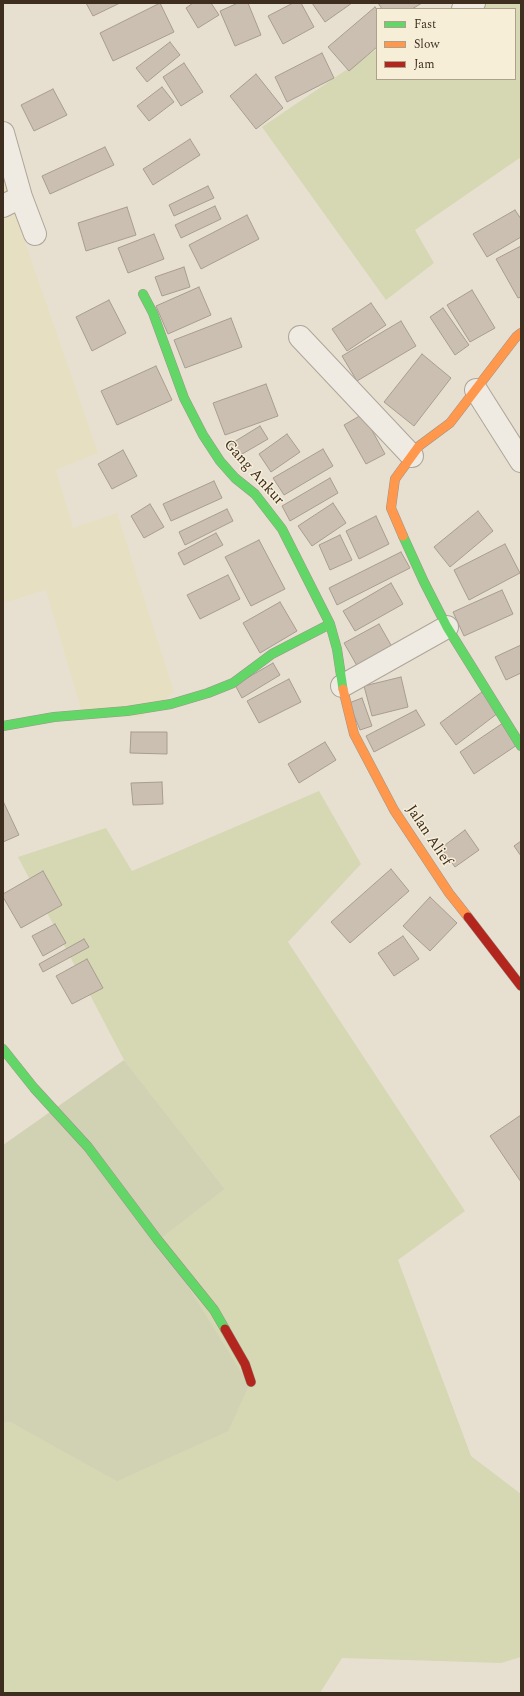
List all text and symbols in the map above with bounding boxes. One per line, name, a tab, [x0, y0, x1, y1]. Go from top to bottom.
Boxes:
legend	[376, 8, 516, 80]
text: Fast	[414, 15, 436, 34]
text: Slow	[414, 35, 439, 54]
text: Jam	[414, 55, 435, 74]
street label: Gang Ankur	[219, 437, 287, 509]
street label: Jalan Alief	[401, 802, 455, 870]

